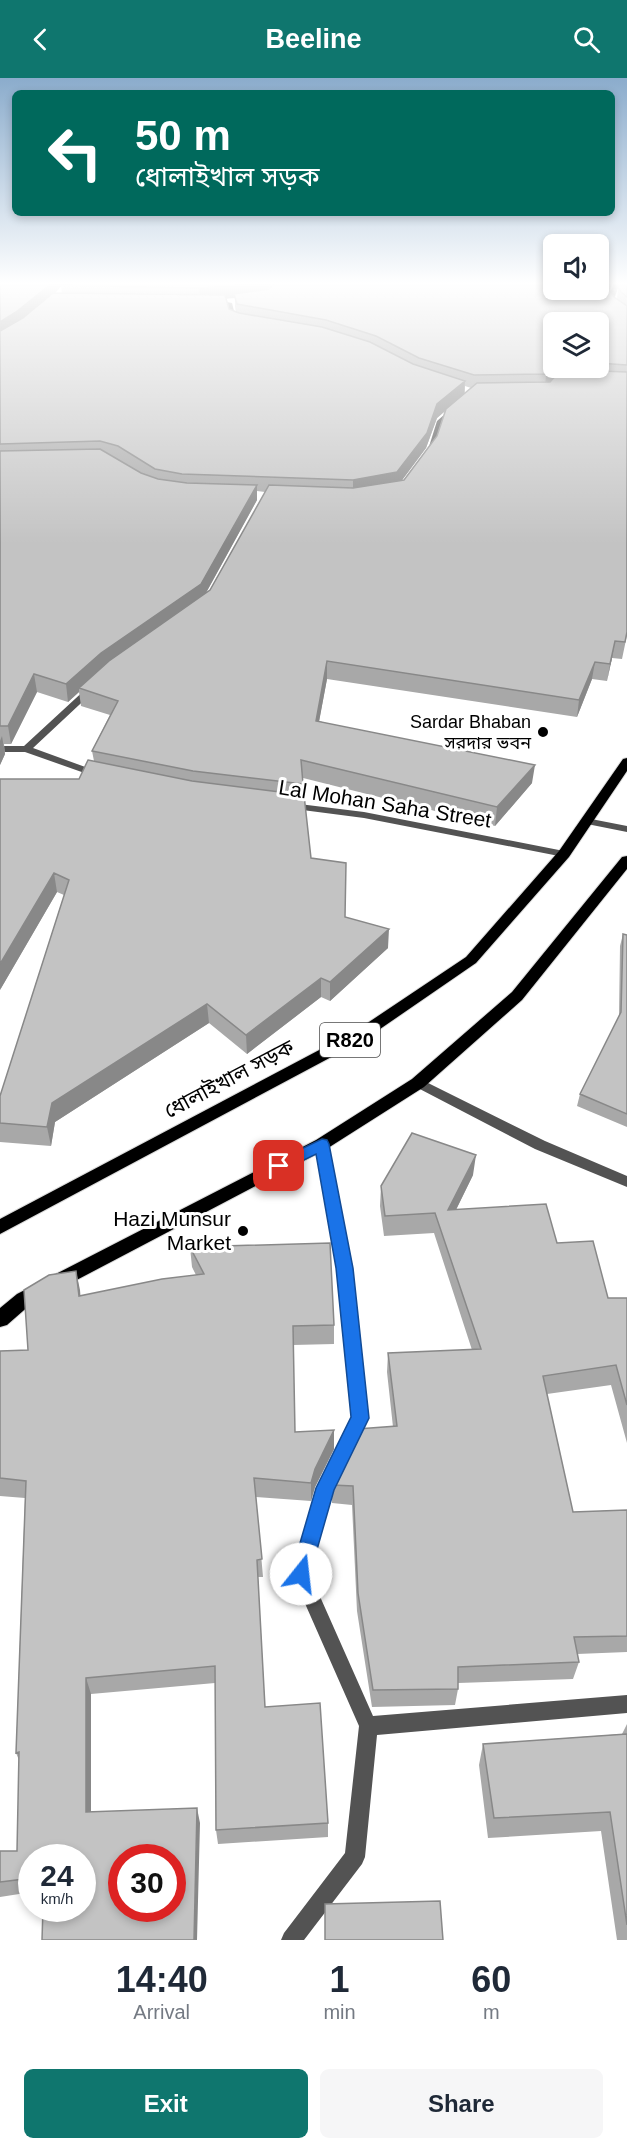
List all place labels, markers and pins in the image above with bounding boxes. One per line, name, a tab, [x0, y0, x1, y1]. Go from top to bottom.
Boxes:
place label: Sardar Bhaban সরদার ভবন	[410, 712, 532, 753]
marker: Sardar Bhaban সরদার ভবন	[536, 725, 550, 739]
pin	[253, 1140, 304, 1191]
place label: Hazi Munsur Market	[113, 1207, 231, 1254]
marker: Hazi Munsur Market	[236, 1224, 250, 1238]

